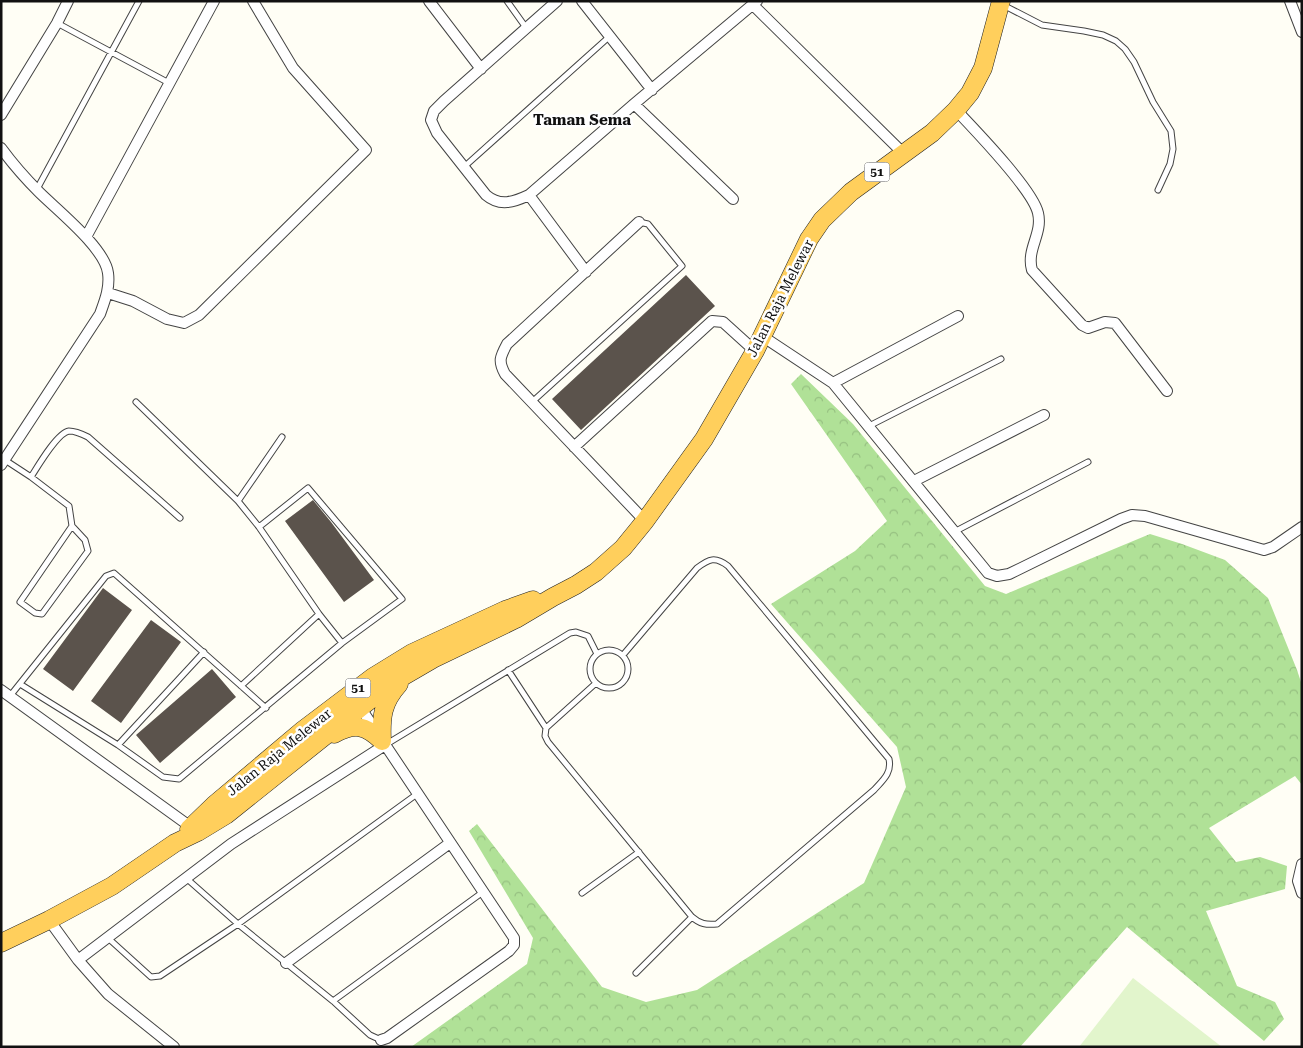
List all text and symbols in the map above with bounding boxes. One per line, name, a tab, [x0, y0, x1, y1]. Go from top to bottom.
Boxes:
district label: Taman Sema	[533, 111, 631, 129]
road number: 51	[864, 162, 890, 182]
street label: Jalan Raja Melewar	[744, 237, 817, 359]
road number: 51	[346, 678, 370, 698]
street label: Jalan Raja Melewar	[224, 705, 334, 799]

